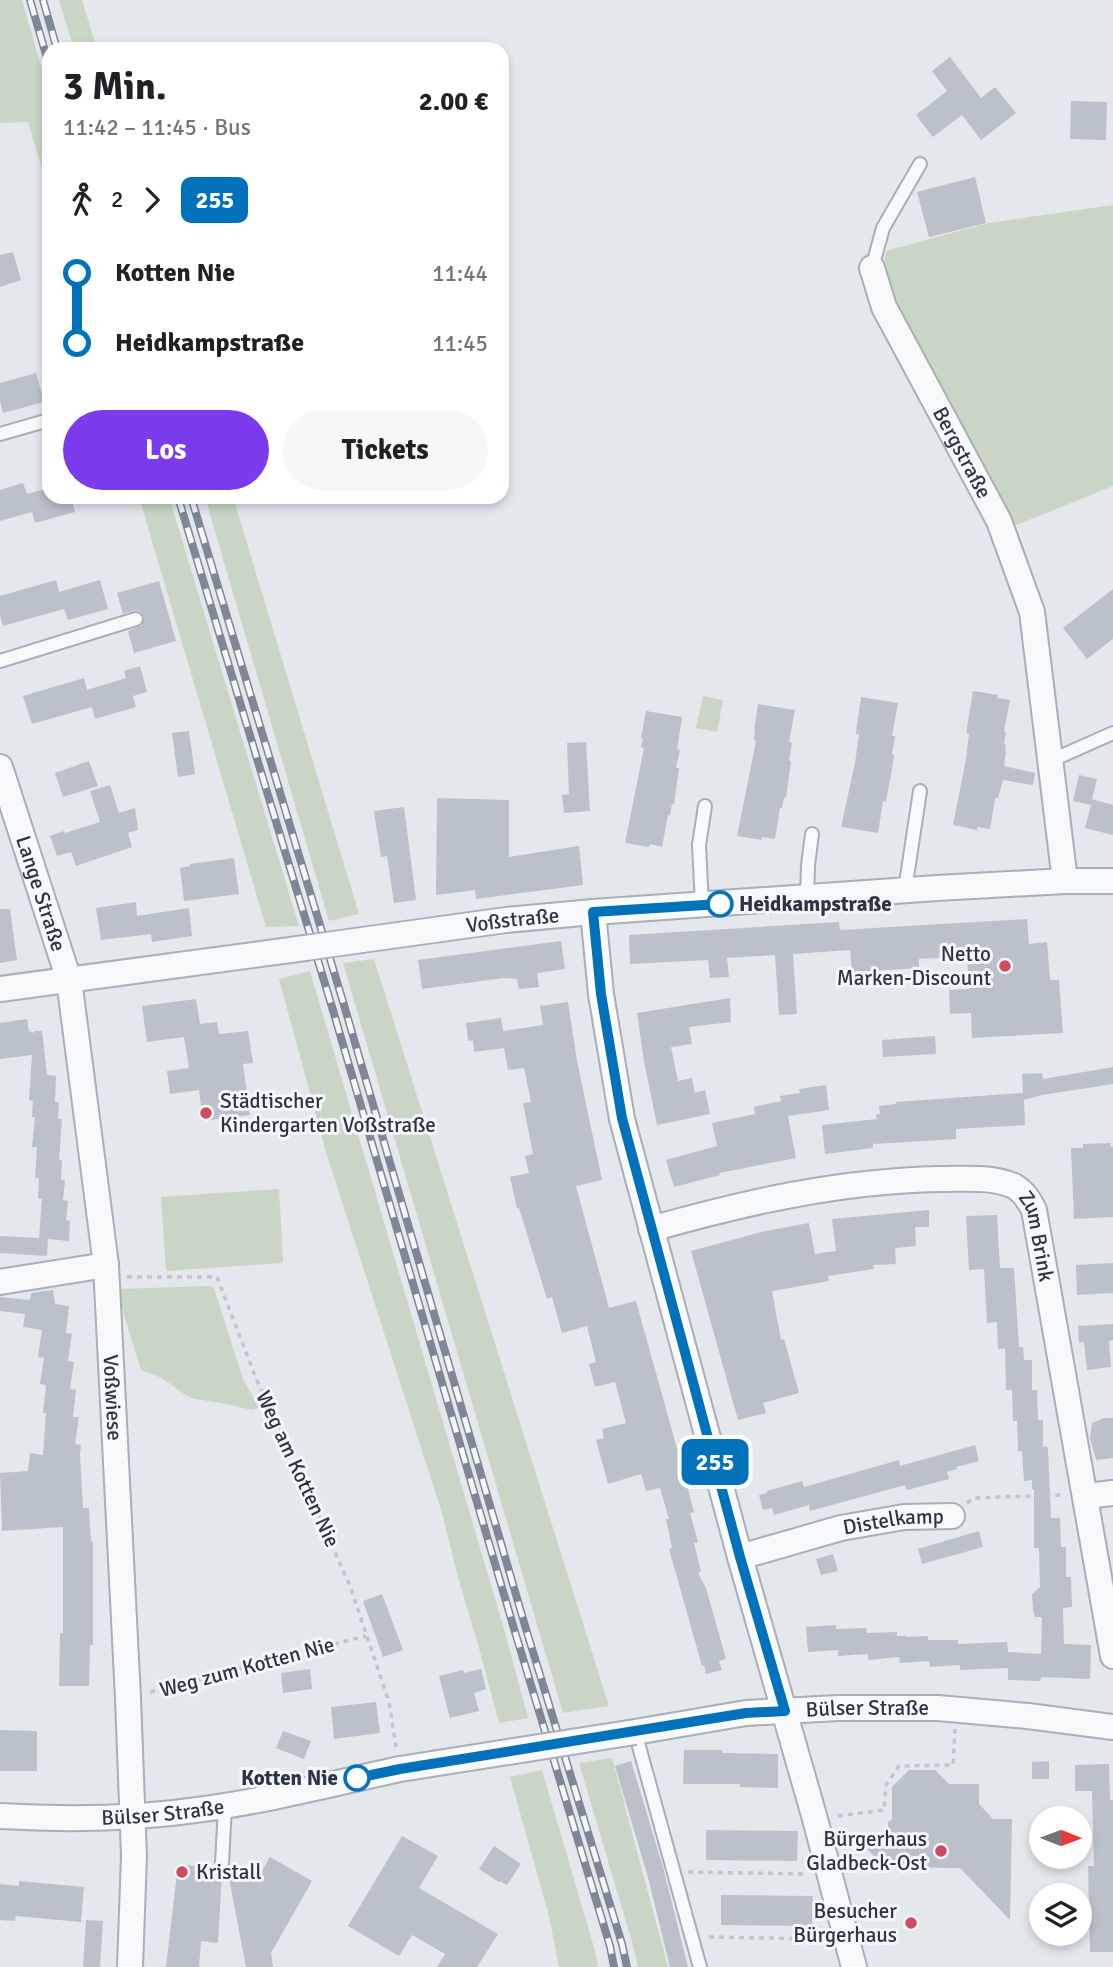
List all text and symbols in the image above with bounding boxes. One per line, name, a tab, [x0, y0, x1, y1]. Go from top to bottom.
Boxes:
text: 3 Min.	[63, 63, 167, 110]
text: 2.00 €	[419, 86, 488, 118]
text: 11:42 – 11:45 · Bus	[63, 113, 251, 142]
icon: walk	[63, 181, 101, 219]
icon: forward	[133, 181, 171, 219]
text: 2	[111, 185, 123, 214]
text: 255	[195, 185, 234, 215]
text: Kotten Nie	[115, 257, 235, 289]
text: 11:44	[432, 259, 488, 288]
text: Heidkampstraße	[115, 327, 304, 359]
text: 11:45	[432, 329, 488, 358]
street label: Bergstraße	[927, 402, 997, 503]
button: Los	[63, 410, 269, 490]
button: Tickets	[283, 410, 488, 490]
street label: Lange Straße	[10, 832, 72, 955]
marker: Heidkampstraße	[707, 891, 733, 917]
place label: Heidkampstraße	[739, 891, 892, 917]
street label: Voßstraße	[464, 902, 560, 938]
place label: Netto Marken-Discount	[837, 941, 991, 991]
marker: Netto Marken-Discount	[997, 958, 1013, 974]
place label: Städtischer Kindergarten Voßstraße	[220, 1088, 436, 1138]
marker: Städtischer Kindergarten Voßstraße	[198, 1105, 214, 1121]
street label: Zum Brink	[1013, 1185, 1060, 1284]
street label: Voßwiese	[98, 1354, 128, 1441]
street label: Weg am Kotten Nie	[250, 1387, 346, 1551]
line badge: 255	[675, 1439, 755, 1485]
text: 255	[696, 1447, 734, 1477]
street label: Distelkamp	[841, 1503, 944, 1540]
street label: Weg zum Kotten Nie	[157, 1631, 337, 1703]
street label: Bülser Straße	[805, 1695, 929, 1723]
place label: Kotten Nie	[241, 1765, 338, 1791]
marker: Kotten Nie	[344, 1765, 370, 1791]
street label: Bülser Straße	[101, 1793, 226, 1831]
north arrow	[1029, 1806, 1092, 1869]
map controls	[1029, 1806, 1092, 1946]
place label: Bürgerhaus Gladbeck-Ost	[806, 1826, 927, 1876]
marker: Bürgerhaus Gladbeck-Ost	[933, 1843, 949, 1859]
place label: Kristall	[196, 1859, 262, 1885]
marker: Kristall	[174, 1864, 190, 1880]
button: layers	[1029, 1883, 1092, 1946]
place label: Besucher Bürgerhaus	[793, 1898, 897, 1948]
marker: Besucher Bürgerhaus	[903, 1915, 919, 1931]

